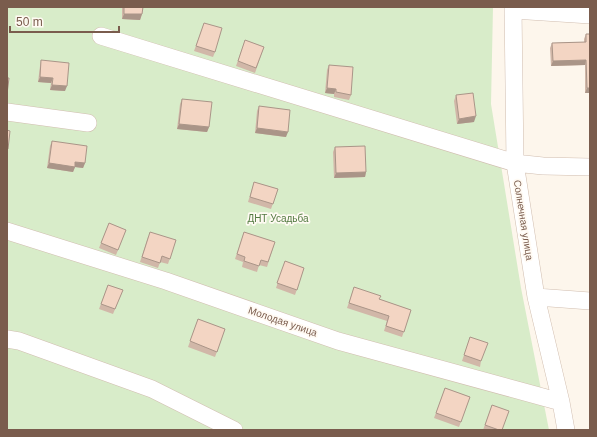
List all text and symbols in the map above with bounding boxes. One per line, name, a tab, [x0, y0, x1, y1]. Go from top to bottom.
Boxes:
scale bar	[10, 8, 119, 34]
text: 50 m	[16, 15, 43, 29]
street label: Солнечная улица	[512, 179, 535, 261]
park label: ДНТ Усадьба	[247, 213, 309, 224]
street label: Молодая улица	[247, 305, 319, 339]

